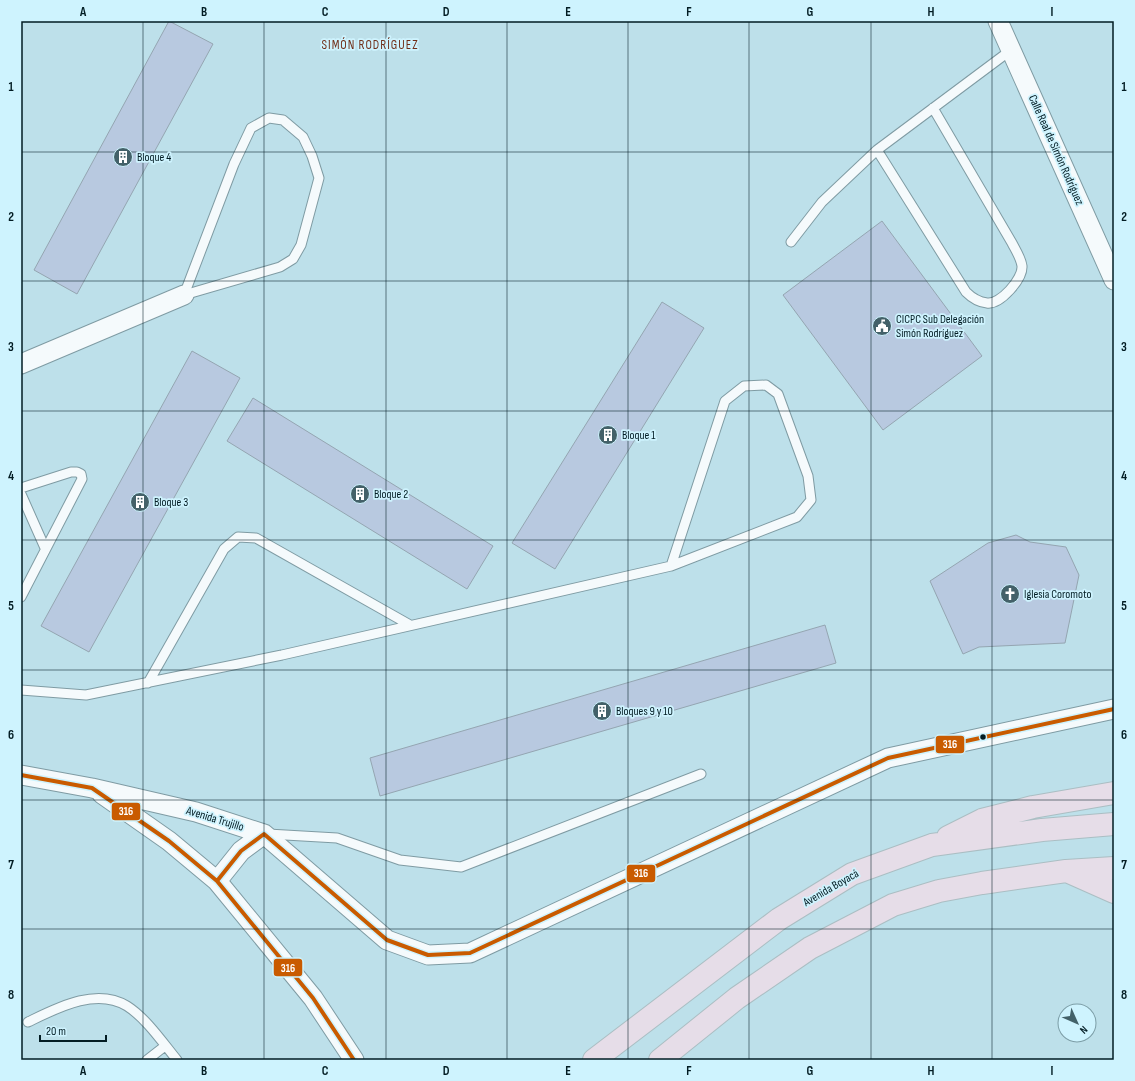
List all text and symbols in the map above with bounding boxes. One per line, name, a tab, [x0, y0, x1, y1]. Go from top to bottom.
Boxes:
text: A	[79, 4, 87, 20]
text: B	[201, 4, 207, 20]
text: C	[322, 4, 329, 20]
text: D	[443, 4, 450, 20]
text: E	[565, 4, 571, 20]
text: F	[686, 4, 692, 20]
text: G	[807, 4, 814, 20]
text: H	[928, 4, 935, 20]
text: I	[1051, 4, 1054, 20]
district label: SIMÓN RODRÍGUEZ	[321, 37, 419, 53]
text: 1	[8, 79, 14, 95]
text: 1	[1121, 79, 1127, 95]
street label: Calle Real de Simón Rodríguez	[1025, 92, 1087, 208]
building icon: Bloque 4	[112, 146, 134, 168]
place label: Bloque 4	[137, 150, 171, 165]
text: 2	[8, 209, 14, 225]
text: 2	[1121, 209, 1127, 225]
place label: CICPC Sub Delegación Simón Rodríguez	[896, 312, 984, 341]
public building icon: CICPC Sub Delegación Simón Rodríguez	[871, 315, 893, 337]
text: 3	[8, 339, 14, 355]
text: 3	[1121, 339, 1127, 355]
building icon: Bloque 1	[597, 424, 619, 446]
place label: Bloque 1	[622, 428, 656, 443]
text: 4	[8, 468, 14, 484]
text: 4	[1121, 468, 1127, 484]
building icon: Bloque 2	[349, 483, 371, 505]
place label: Bloque 2	[374, 487, 408, 502]
building icon: Bloque 3	[129, 491, 151, 513]
place label: Bloque 3	[154, 495, 188, 510]
church icon: Iglesia Coromoto	[999, 583, 1021, 605]
place label: Iglesia Coromoto	[1024, 587, 1092, 602]
text: 5	[8, 598, 14, 614]
text: 5	[1121, 598, 1127, 614]
building icon: Bloques 9 y 10	[591, 700, 613, 722]
place label: Bloques 9 y 10	[616, 704, 673, 719]
text: 6	[8, 727, 14, 743]
text: 6	[1121, 727, 1127, 743]
unlabelled marker	[978, 732, 988, 742]
line badge: 316	[935, 735, 965, 754]
text: 316	[943, 738, 957, 751]
line badge: 316	[111, 802, 141, 821]
street label: Avenida Trujillo	[183, 803, 246, 835]
text: 316	[119, 805, 133, 818]
text: 7	[8, 857, 14, 873]
text: 7	[1121, 857, 1127, 873]
line badge: 316	[626, 864, 656, 883]
street label: Avenida Boyacá	[800, 866, 862, 910]
text: 316	[634, 867, 648, 880]
line badge: 316	[273, 958, 303, 977]
text: 316	[281, 962, 295, 975]
text: 8	[8, 987, 14, 1003]
text: 8	[1121, 987, 1127, 1003]
north arrow	[1057, 1003, 1097, 1043]
scale bar	[40, 1017, 106, 1043]
text: N	[1077, 1023, 1090, 1036]
text: 20 m	[46, 1024, 66, 1039]
text: A	[79, 1063, 87, 1079]
text: B	[201, 1063, 207, 1079]
text: C	[322, 1063, 329, 1079]
text: D	[443, 1063, 450, 1079]
text: E	[565, 1063, 571, 1079]
text: F	[686, 1063, 692, 1079]
text: G	[807, 1063, 814, 1079]
text: H	[928, 1063, 935, 1079]
text: I	[1051, 1063, 1054, 1079]

